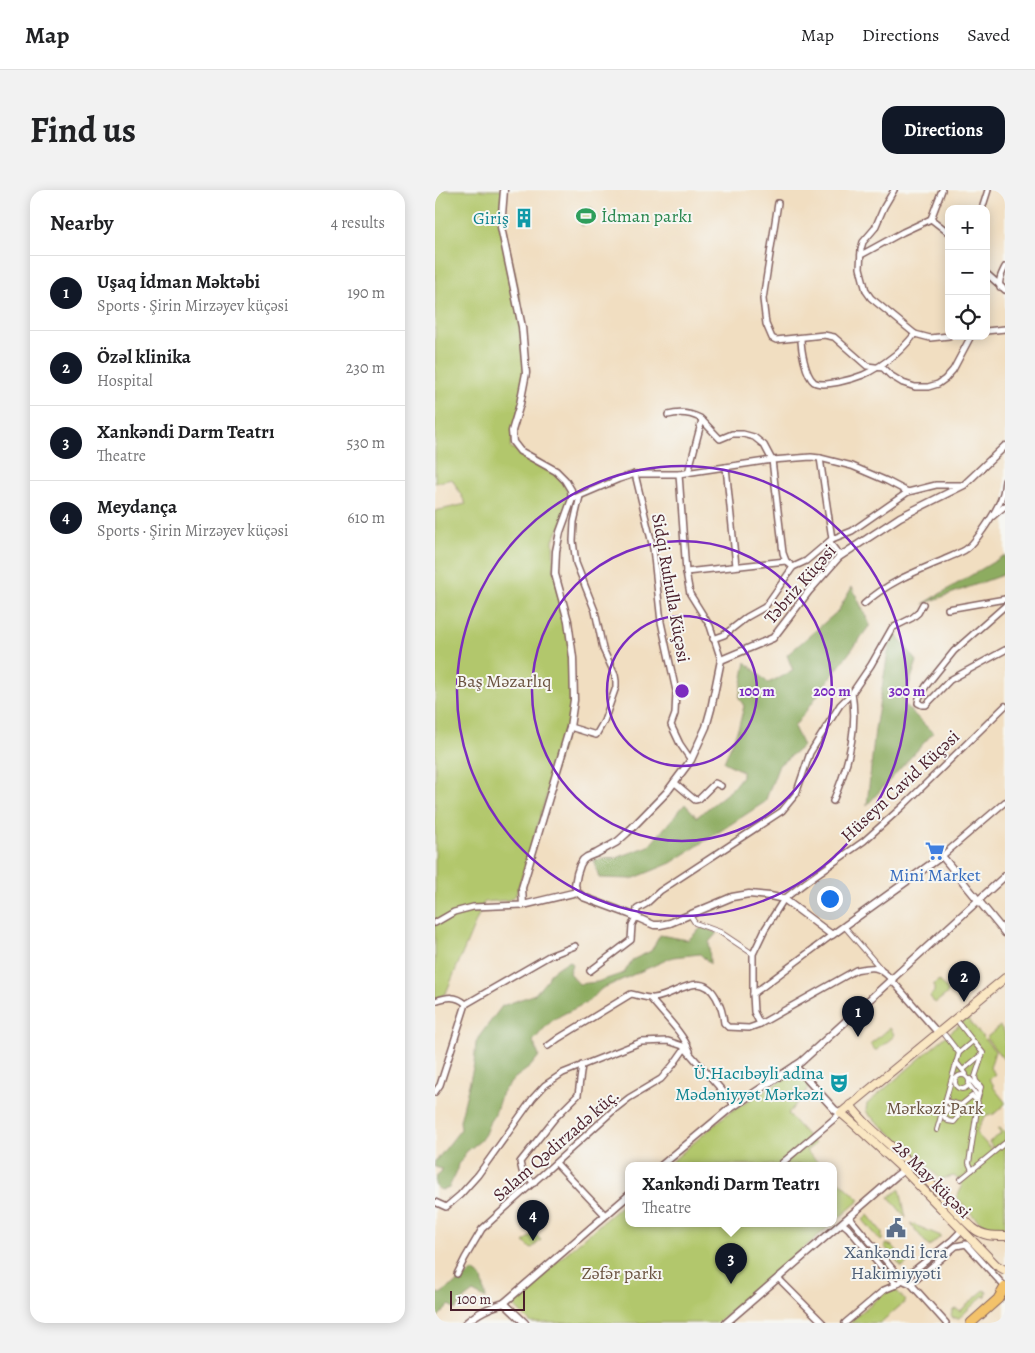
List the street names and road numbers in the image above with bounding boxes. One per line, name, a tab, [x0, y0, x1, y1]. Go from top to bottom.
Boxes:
street label: Sidqi Ruhulla Küçəsi	[646, 512, 696, 664]
street label: Təbriz Küçəsi	[759, 539, 841, 629]
street label: Hüseyn Cavid Küçəsi	[835, 725, 965, 847]
street label: Salam Qədirzadə küç.	[488, 1083, 624, 1207]
street label: 28 May küçəsi	[887, 1134, 977, 1224]

